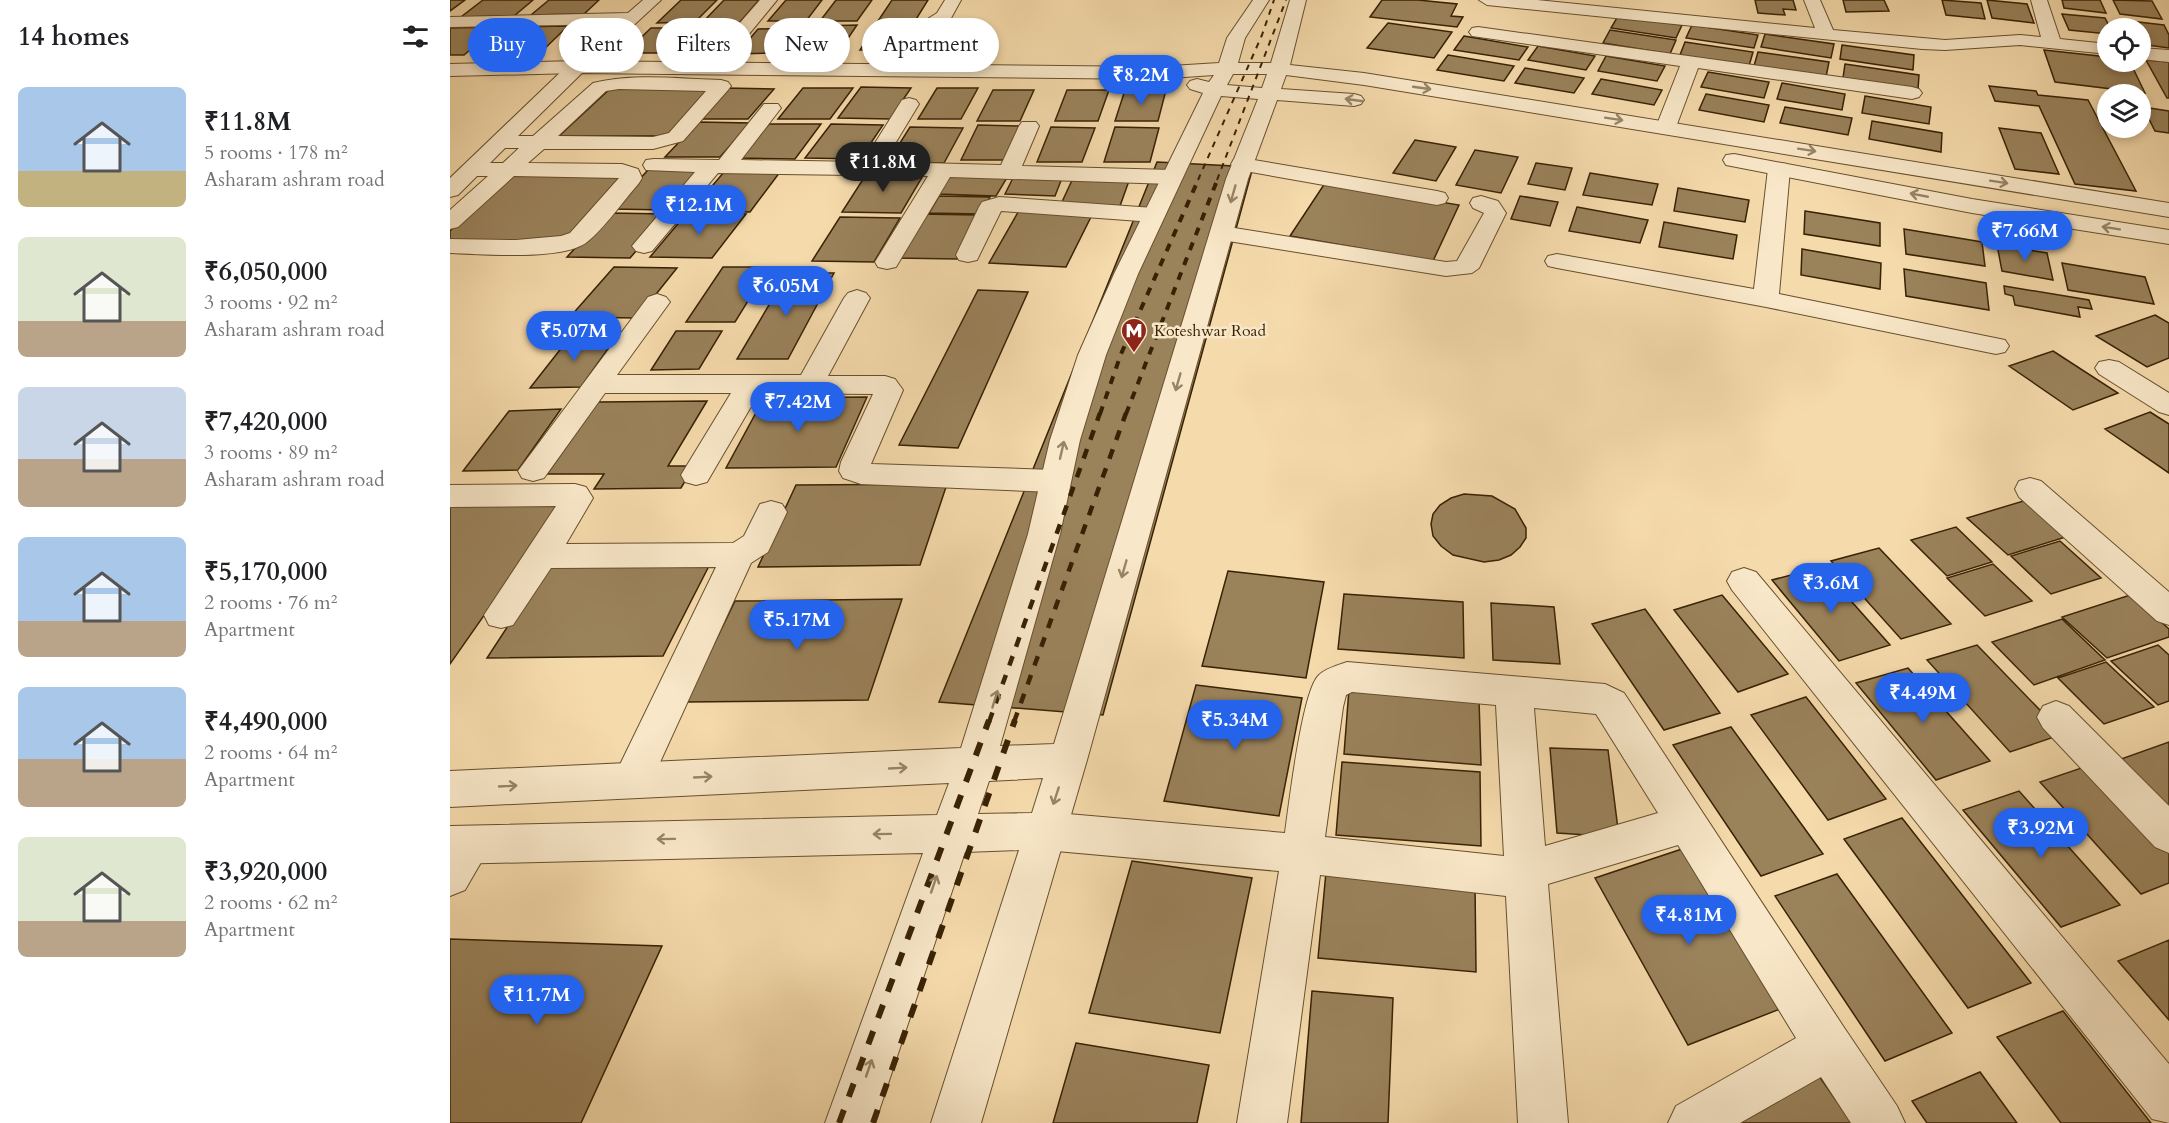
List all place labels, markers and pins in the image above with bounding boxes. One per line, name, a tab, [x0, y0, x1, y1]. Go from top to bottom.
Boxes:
pin: ₹8.2M	[1099, 55, 1183, 106]
pin: ₹11.8M	[834, 142, 932, 193]
pin: ₹12.1M	[650, 185, 748, 236]
pin: ₹7.66M	[1976, 211, 2074, 262]
pin: ₹6.05M	[737, 266, 835, 317]
pin: ₹5.07M	[525, 311, 623, 362]
metro station icon: Koteshwar Road	[1119, 316, 1149, 354]
place label: Koteshwar Road	[1154, 320, 1267, 342]
pin: ₹7.42M	[749, 382, 847, 433]
pin: ₹3.6M	[1789, 563, 1873, 614]
pin: ₹5.17M	[748, 600, 846, 651]
pin: ₹4.49M	[1874, 673, 1972, 724]
pin: ₹5.34M	[1186, 700, 1284, 751]
pin: ₹3.92M	[1992, 808, 2090, 859]
pin: ₹4.81M	[1640, 895, 1738, 946]
pin: ₹11.7M	[488, 975, 586, 1026]

